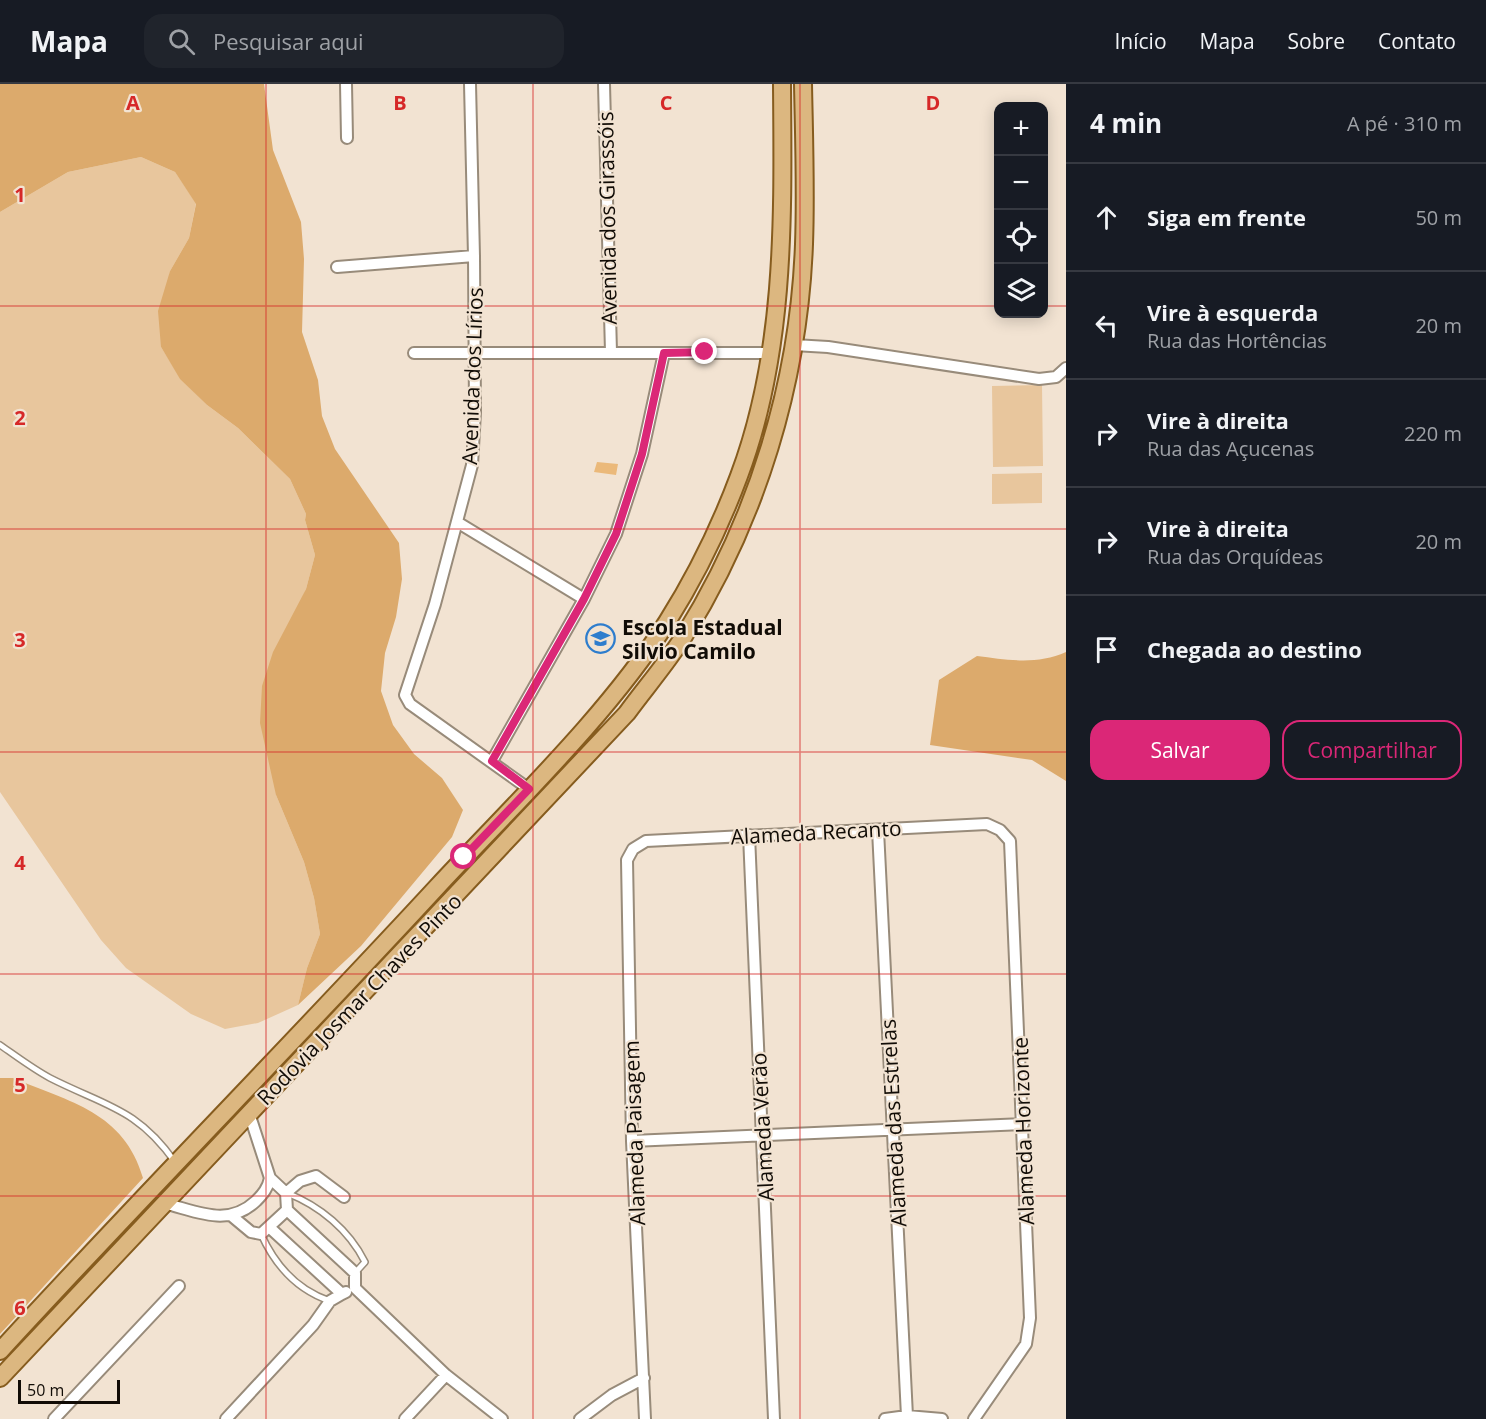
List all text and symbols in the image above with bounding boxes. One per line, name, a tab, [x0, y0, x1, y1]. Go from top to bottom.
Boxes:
search box	[144, 14, 564, 68]
text: Mapa	[30, 22, 108, 60]
icon: search	[165, 25, 198, 58]
text: Pesquisar aqui	[213, 26, 364, 56]
text: Início	[1114, 27, 1167, 55]
text: Mapa	[1200, 27, 1255, 55]
text: Sobre	[1288, 27, 1345, 55]
text: Contato	[1378, 27, 1456, 55]
text: A	[126, 89, 140, 116]
text: B	[393, 89, 407, 116]
text: C	[660, 89, 673, 116]
text: D	[926, 89, 940, 116]
map controls	[994, 102, 1048, 318]
button: +	[994, 102, 1048, 156]
text: 4 min	[1090, 105, 1162, 141]
text: A pé · 310 m	[1347, 110, 1462, 137]
street label: Avenida dos Girassóis	[591, 111, 623, 325]
button: −	[994, 156, 1048, 210]
text: 1	[14, 181, 26, 208]
icon: ahead	[1090, 201, 1123, 234]
text: Siga em frente	[1147, 202, 1306, 232]
text: 50 m	[1415, 204, 1462, 231]
button: locate	[994, 210, 1048, 264]
button: layers	[994, 264, 1048, 318]
street label: Avenida dos Lírios	[455, 287, 489, 465]
text: Vire à esquerda	[1147, 297, 1318, 327]
icon: left	[1090, 309, 1123, 342]
text: 20 m	[1415, 312, 1462, 339]
text: Rua das Hortências	[1147, 327, 1327, 354]
route end	[691, 338, 717, 364]
text: 2	[14, 404, 26, 431]
text: Vire à direita	[1147, 405, 1289, 435]
icon: right	[1090, 417, 1123, 450]
text: 220 m	[1404, 420, 1462, 447]
text: Rua das Açucenas	[1147, 435, 1314, 462]
text: Vire à direita	[1147, 513, 1289, 543]
icon: right	[1090, 525, 1123, 558]
text: 20 m	[1415, 528, 1462, 555]
text: Rua das Orquídeas	[1147, 543, 1323, 570]
place label: Escola Estadual Silvio Camilo	[622, 613, 783, 665]
school or university icon: Escola Estadual Silvio Camilo	[585, 623, 617, 655]
text: 3	[14, 626, 26, 653]
icon: arrive	[1090, 633, 1123, 666]
text: Chegada ao destino	[1147, 634, 1362, 664]
button: Salvar	[1090, 720, 1270, 780]
button: Compartilhar	[1282, 720, 1462, 780]
street label: Alameda Recanto	[730, 814, 902, 850]
route start	[450, 843, 476, 869]
text: 4	[14, 849, 26, 876]
street label: Rodovia Josmar Chaves Pinto	[250, 887, 468, 1111]
street label: Alameda das Estrelas	[874, 1018, 912, 1228]
street label: Alameda Horizonte	[1006, 1037, 1040, 1225]
street label: Alameda Paisagem	[617, 1040, 651, 1226]
street label: Alameda Verão	[744, 1052, 780, 1202]
text: 5	[14, 1071, 26, 1098]
text: 6	[14, 1294, 26, 1321]
scale bar	[18, 1377, 120, 1404]
text: 50 m	[27, 1379, 64, 1401]

